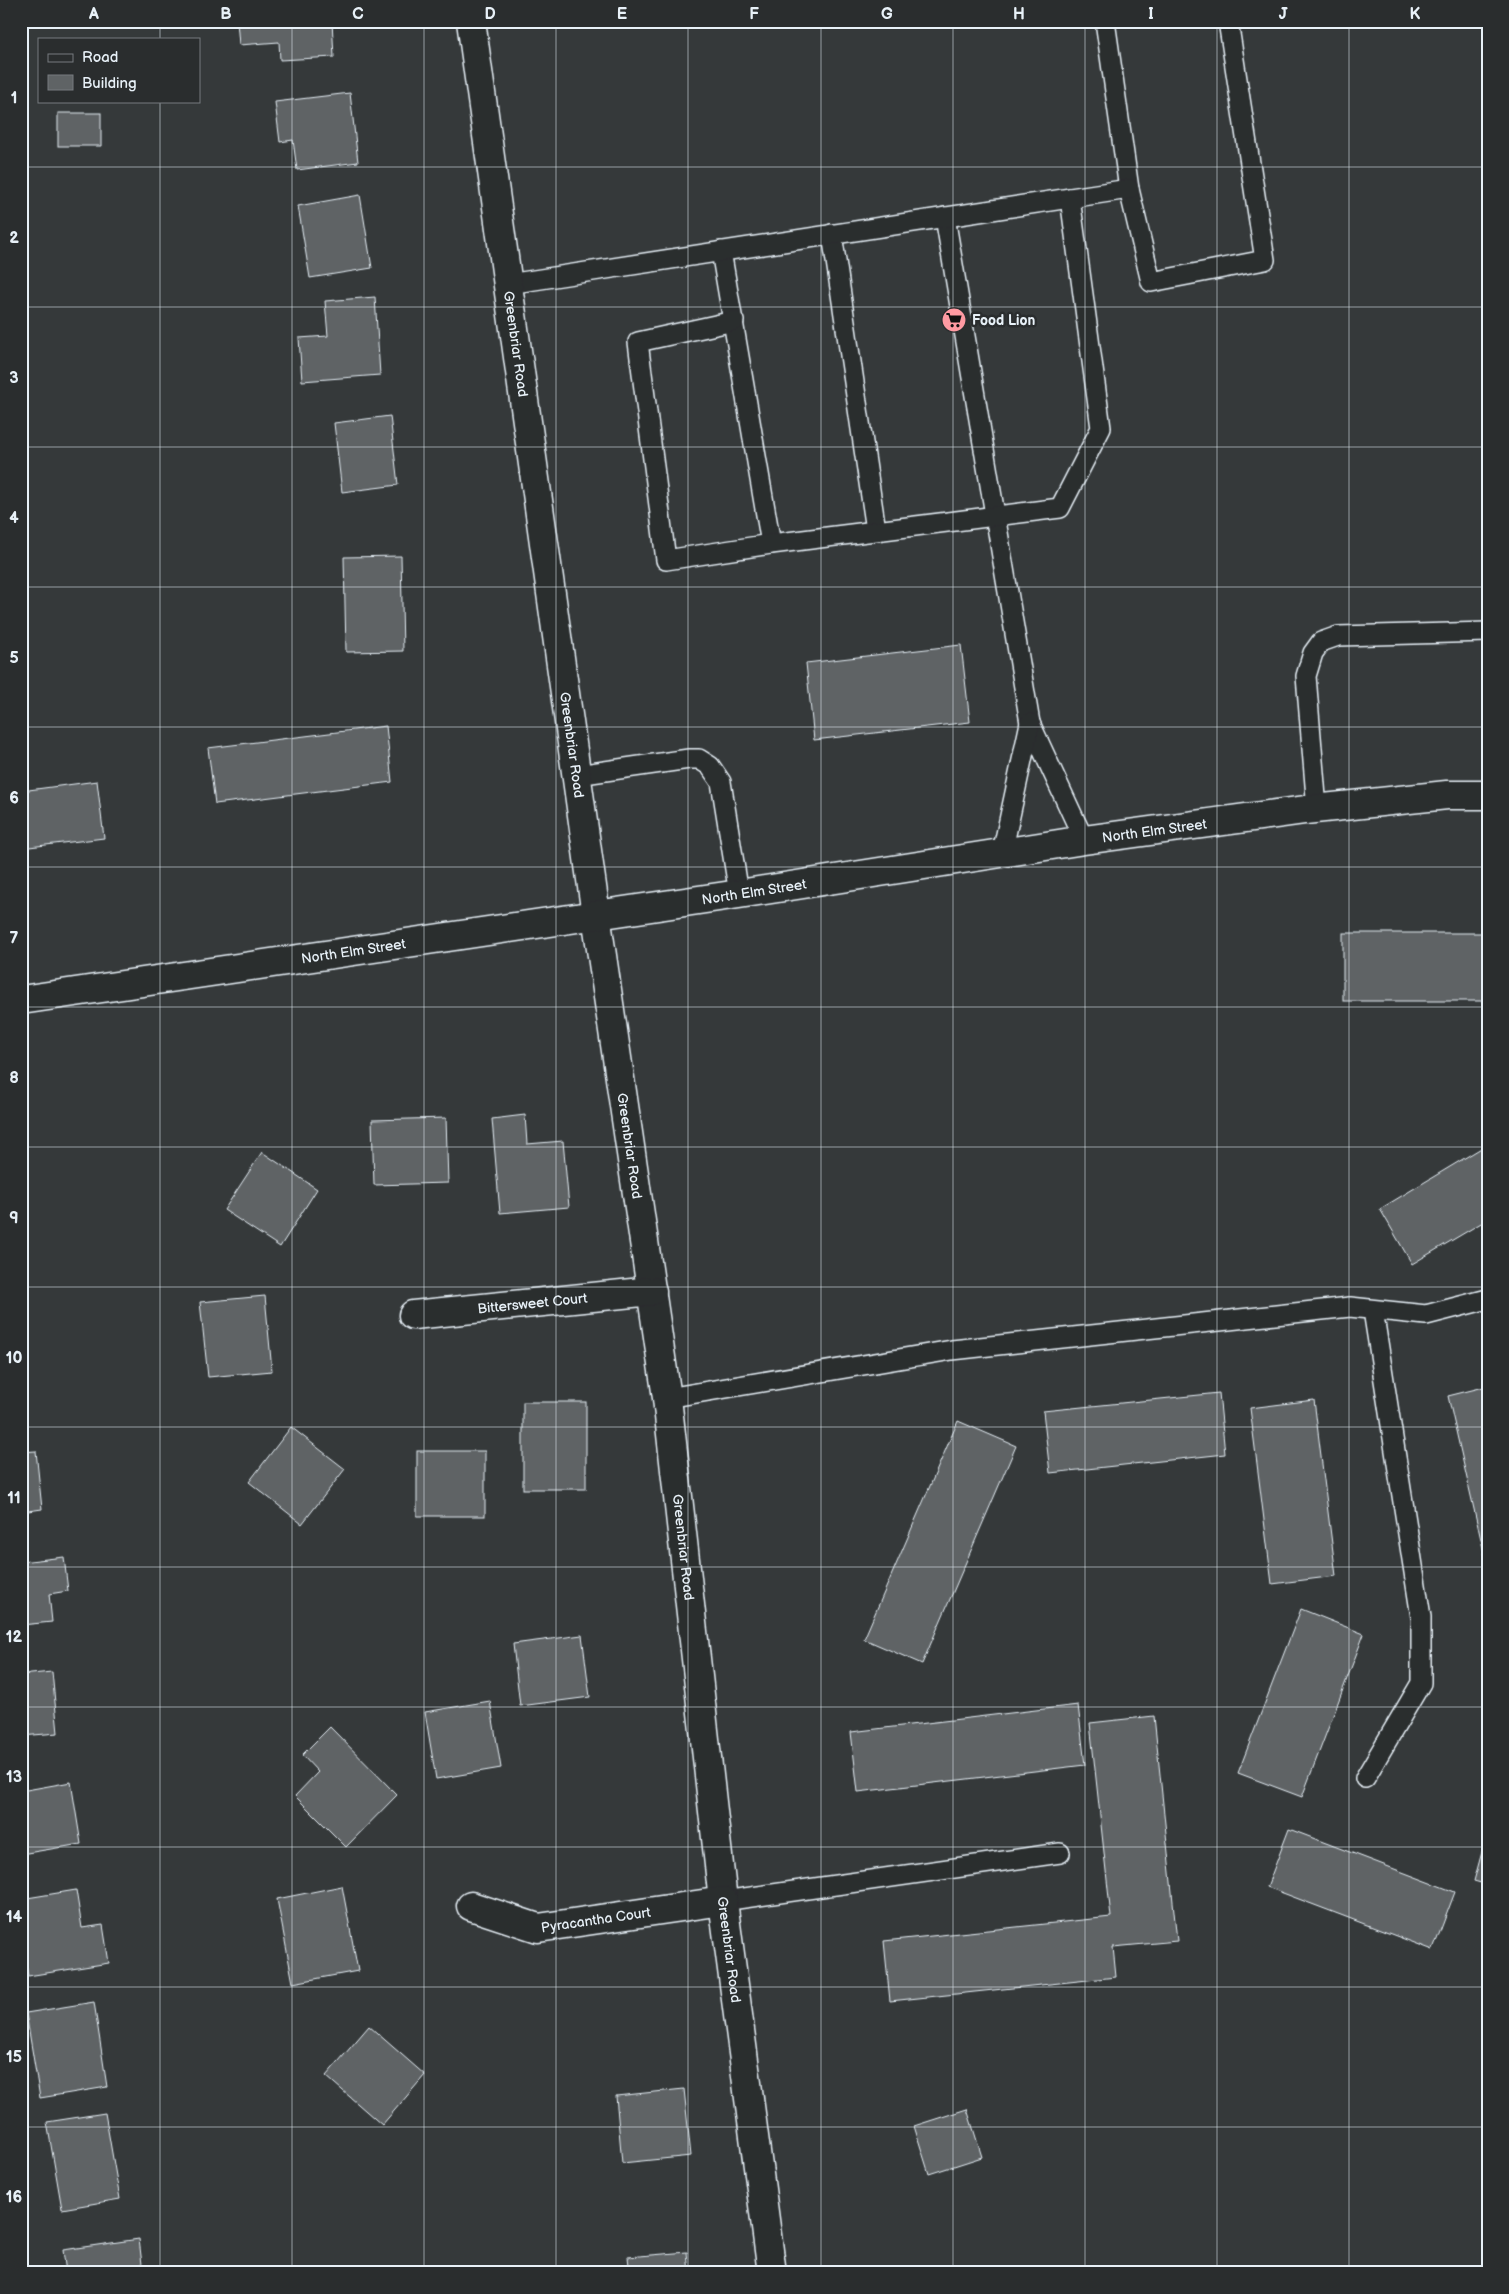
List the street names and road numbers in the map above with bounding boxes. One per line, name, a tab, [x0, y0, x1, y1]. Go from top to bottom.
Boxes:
street label: Greenbriar Road	[500, 290, 531, 398]
street label: Greenbriar Road	[556, 691, 588, 799]
street label: North Elm Street	[1101, 815, 1209, 846]
street label: North Elm Street	[701, 875, 808, 908]
street label: North Elm Street	[300, 935, 408, 968]
street label: Greenbriar Road	[613, 1092, 646, 1200]
street label: Bittersweet Court	[477, 1289, 589, 1317]
street label: Greenbriar Road	[669, 1493, 697, 1601]
street label: Greenbriar Road	[714, 1896, 744, 2004]
street label: Pyracantha Court	[540, 1904, 653, 1936]

